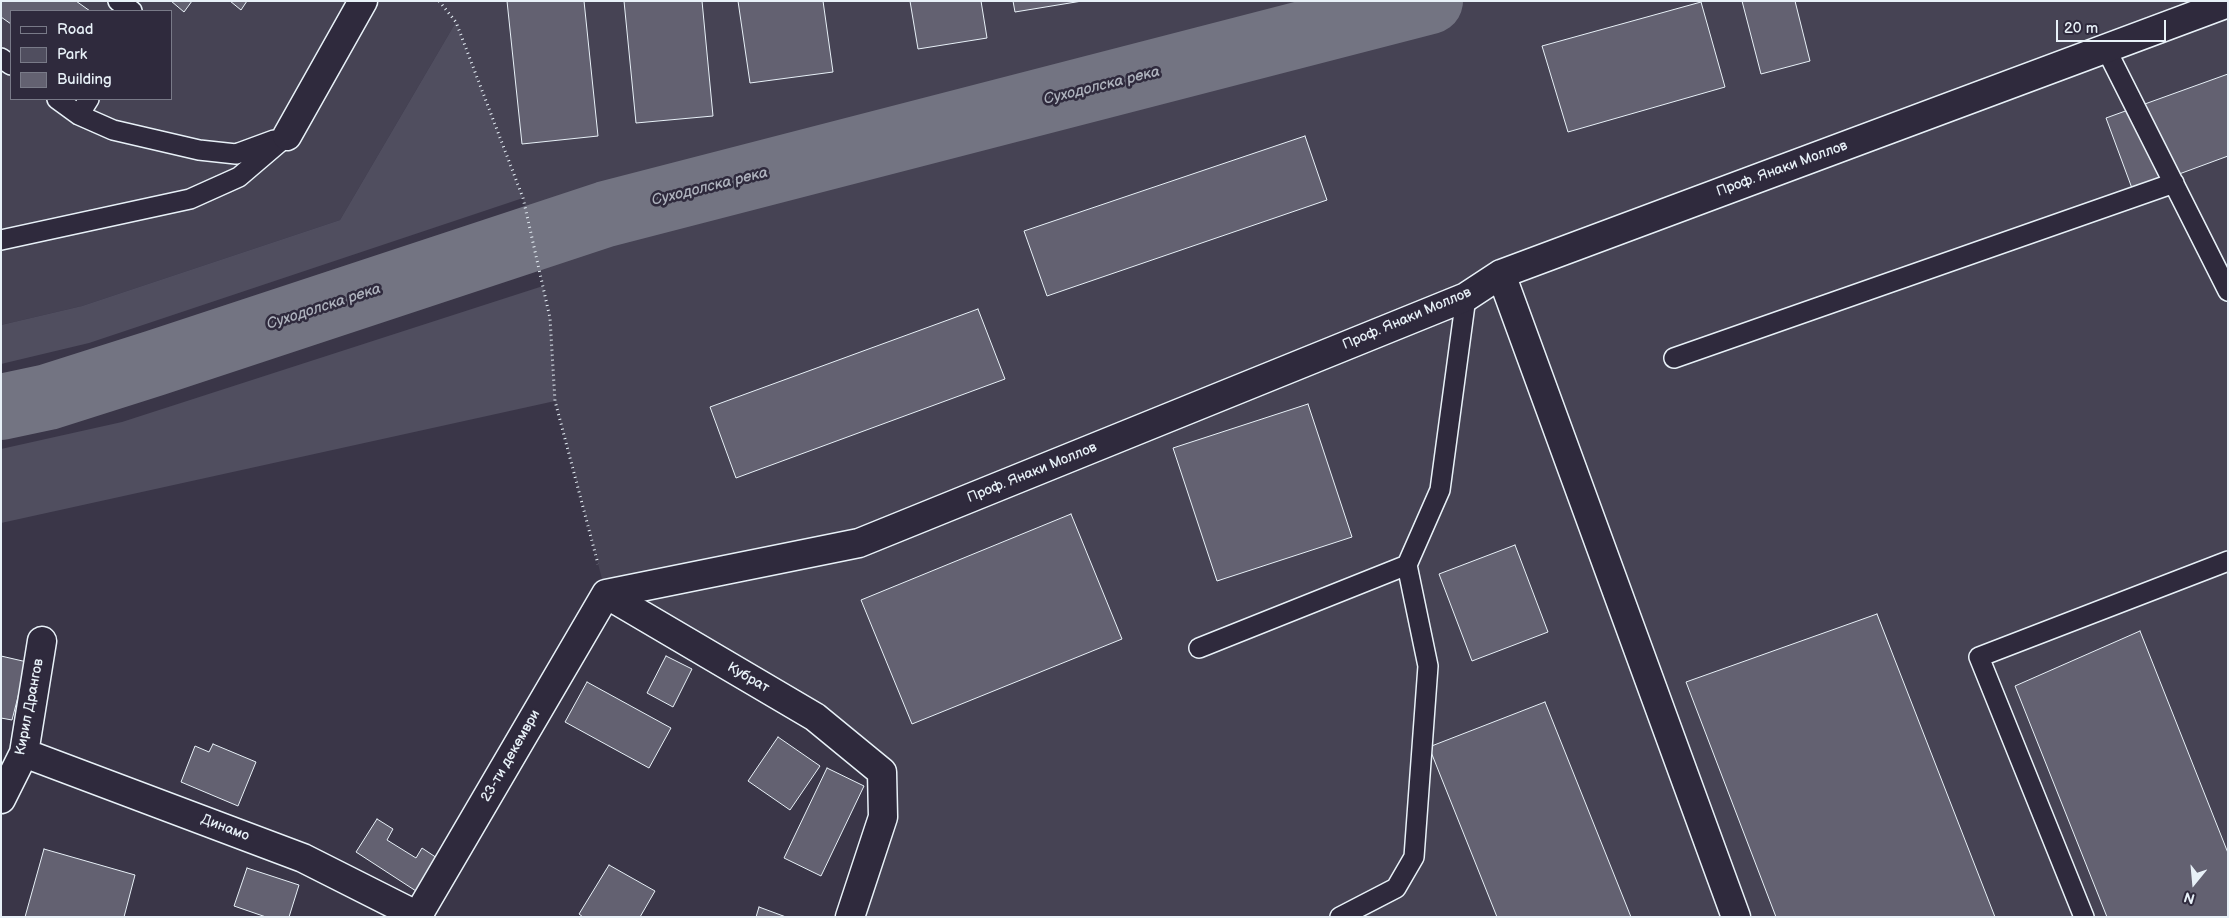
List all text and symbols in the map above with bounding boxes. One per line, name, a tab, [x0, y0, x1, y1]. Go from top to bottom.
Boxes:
legend	[10, 10, 172, 100]
scale bar	[2059, 10, 2169, 42]
text: 20 m	[2064, 19, 2098, 38]
text: Road	[57, 20, 93, 39]
text: Park	[57, 45, 87, 64]
water label: Суходолска река	[1042, 63, 1162, 109]
text: Building	[57, 70, 112, 89]
street label: Проф. Янаки Моллов	[1714, 137, 1850, 201]
water label: Суходолска река	[650, 164, 770, 210]
water label: Суходолска река	[265, 280, 383, 334]
street label: Проф. Янаки Моллов	[1340, 284, 1474, 354]
street label: Проф. Янаки Моллов	[965, 439, 1099, 507]
street label: Кирил Дрангов	[12, 657, 48, 757]
street label: Кубрат	[724, 659, 772, 697]
street label: 23-ти декември	[478, 707, 544, 805]
street label: Динамо	[198, 811, 252, 845]
north arrow	[2169, 858, 2219, 908]
text: N	[2182, 888, 2197, 907]

